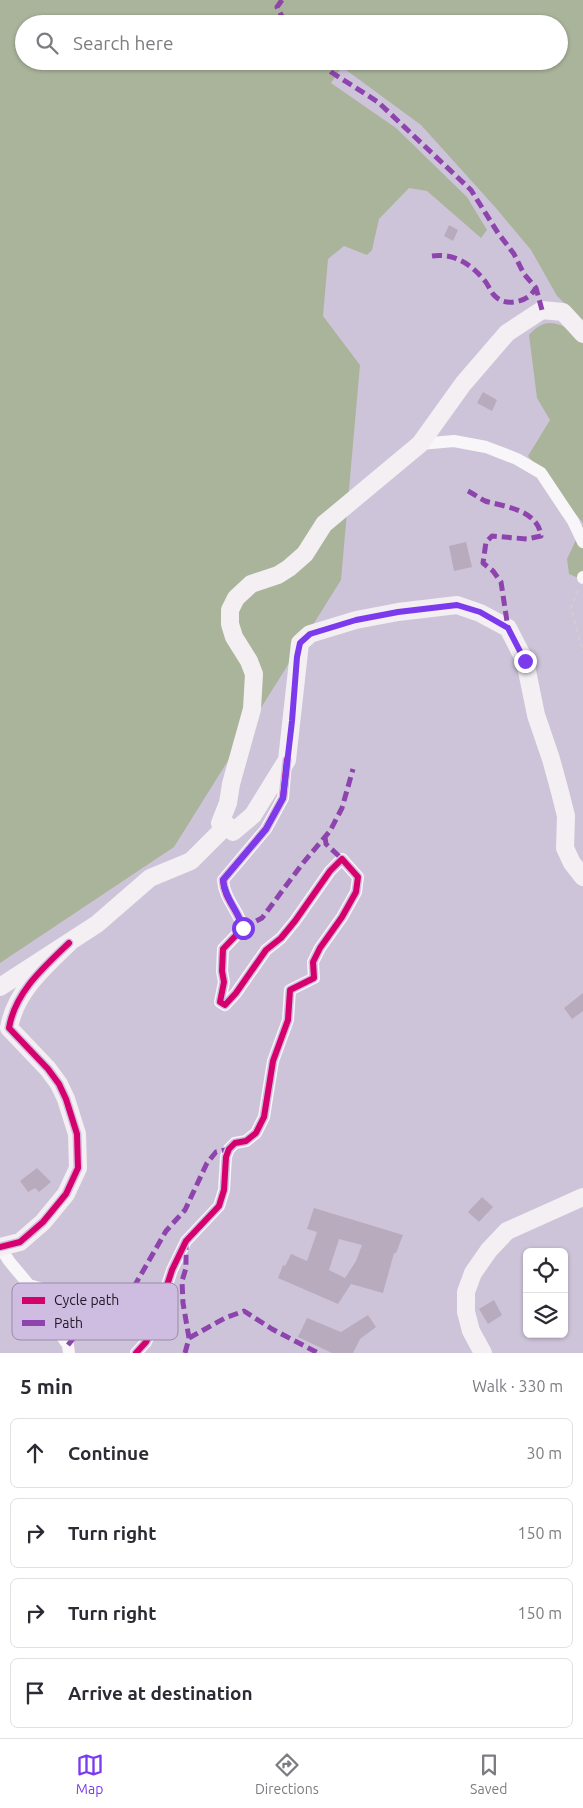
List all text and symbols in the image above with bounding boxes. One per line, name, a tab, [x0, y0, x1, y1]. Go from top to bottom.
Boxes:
search box	[15, 15, 568, 70]
icon: search	[33, 29, 61, 57]
text: Search here	[73, 32, 173, 54]
route end	[514, 650, 537, 673]
route start	[232, 917, 255, 940]
map controls	[523, 1248, 568, 1338]
button: locate	[523, 1248, 568, 1293]
legend	[12, 1283, 178, 1340]
text: Cycle path	[54, 1292, 119, 1308]
button: layers	[523, 1293, 568, 1338]
text: Path	[54, 1315, 83, 1331]
text: 5 min	[20, 1374, 73, 1398]
text: Walk · 330 m	[472, 1377, 563, 1395]
icon: ahead	[21, 1439, 49, 1467]
text: Continue	[68, 1442, 149, 1464]
text: 30 m	[526, 1444, 562, 1462]
icon: right	[21, 1519, 49, 1547]
text: Turn right	[68, 1522, 156, 1544]
text: 150 m	[517, 1524, 562, 1542]
icon: right	[21, 1599, 49, 1627]
text: Turn right	[68, 1602, 156, 1624]
text: 150 m	[517, 1604, 562, 1622]
icon: arrive	[21, 1679, 49, 1707]
text: Arrive at destination	[68, 1682, 253, 1704]
tab: Map	[76, 1751, 104, 1797]
tab: Directions	[255, 1751, 319, 1797]
tab: Saved	[470, 1751, 507, 1797]

